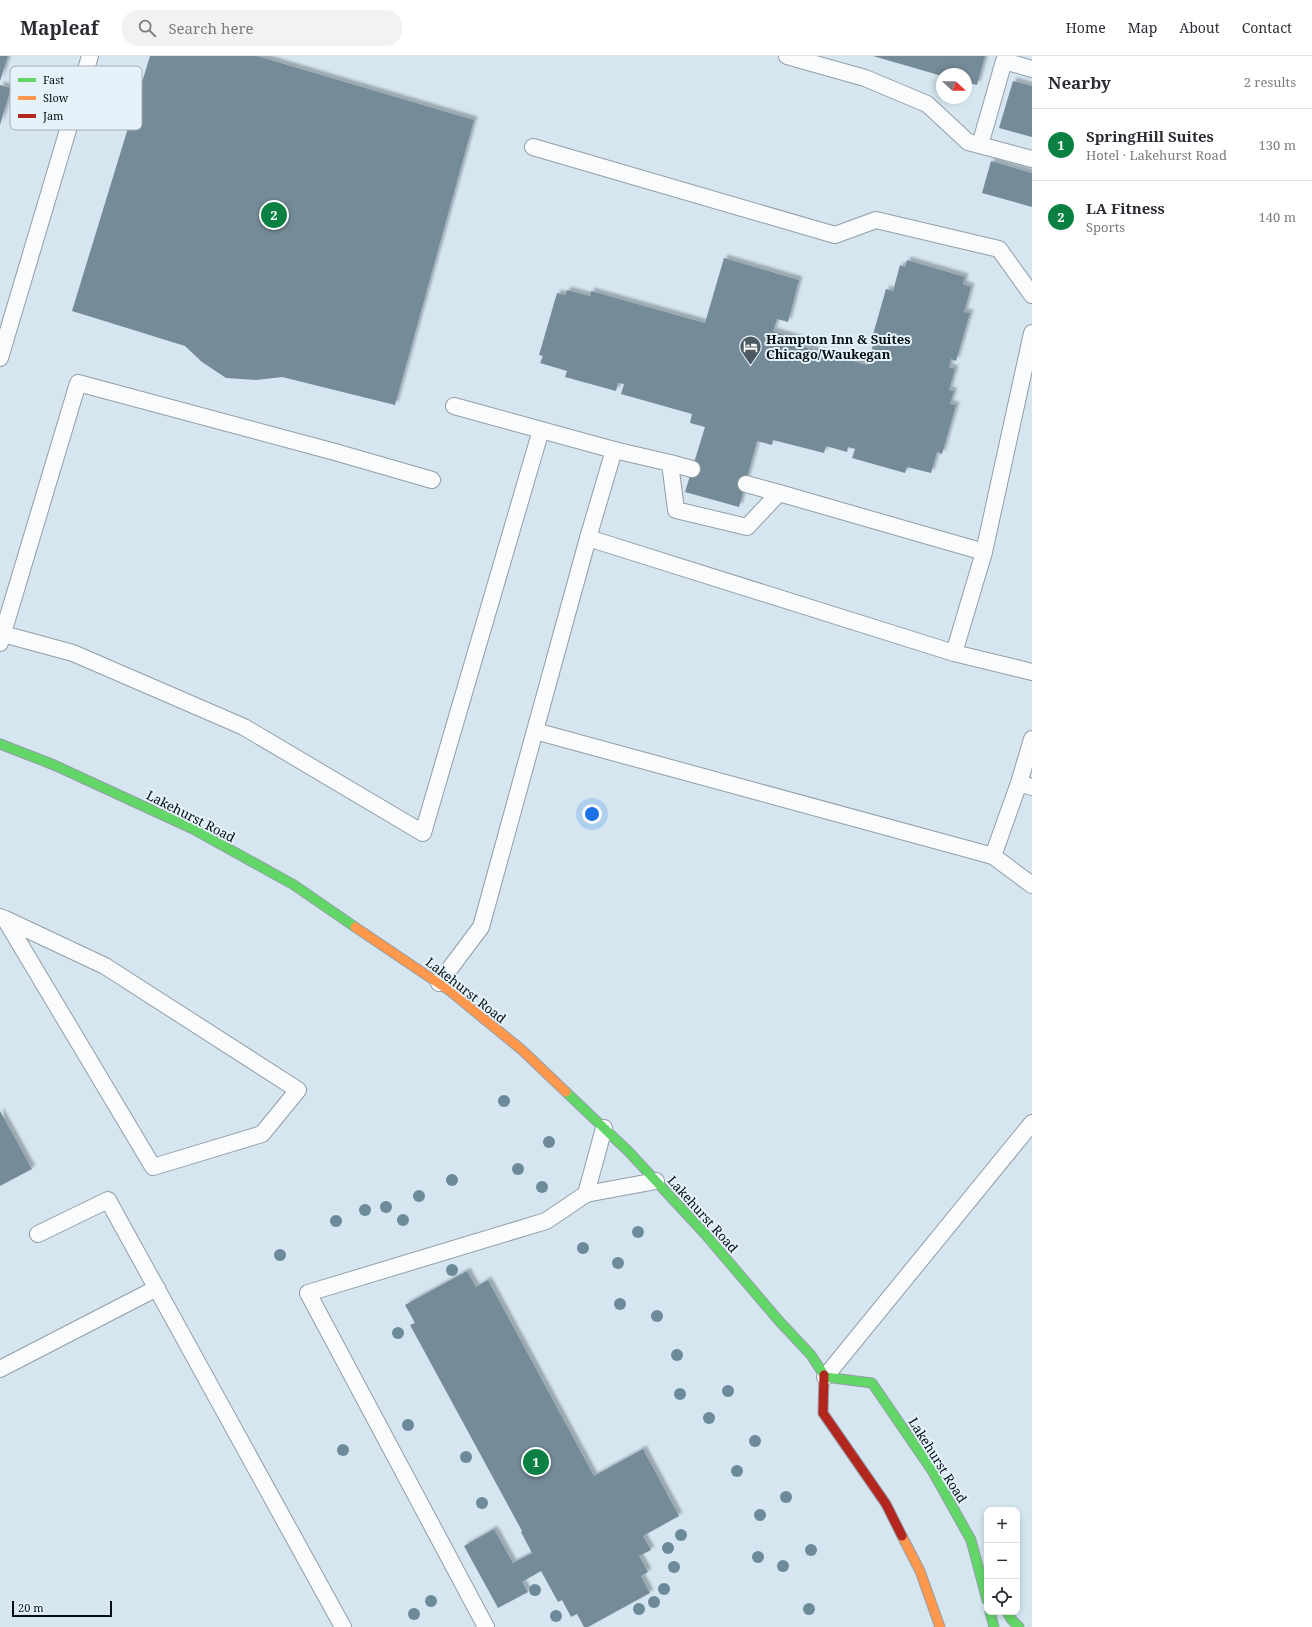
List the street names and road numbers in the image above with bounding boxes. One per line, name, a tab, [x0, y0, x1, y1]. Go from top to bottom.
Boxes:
street label: Lakehurst Road	[143, 786, 239, 846]
street label: Lakehurst Road	[422, 953, 510, 1027]
street label: Lakehurst Road	[664, 1172, 742, 1256]
street label: Lakehurst Road	[905, 1414, 971, 1506]

